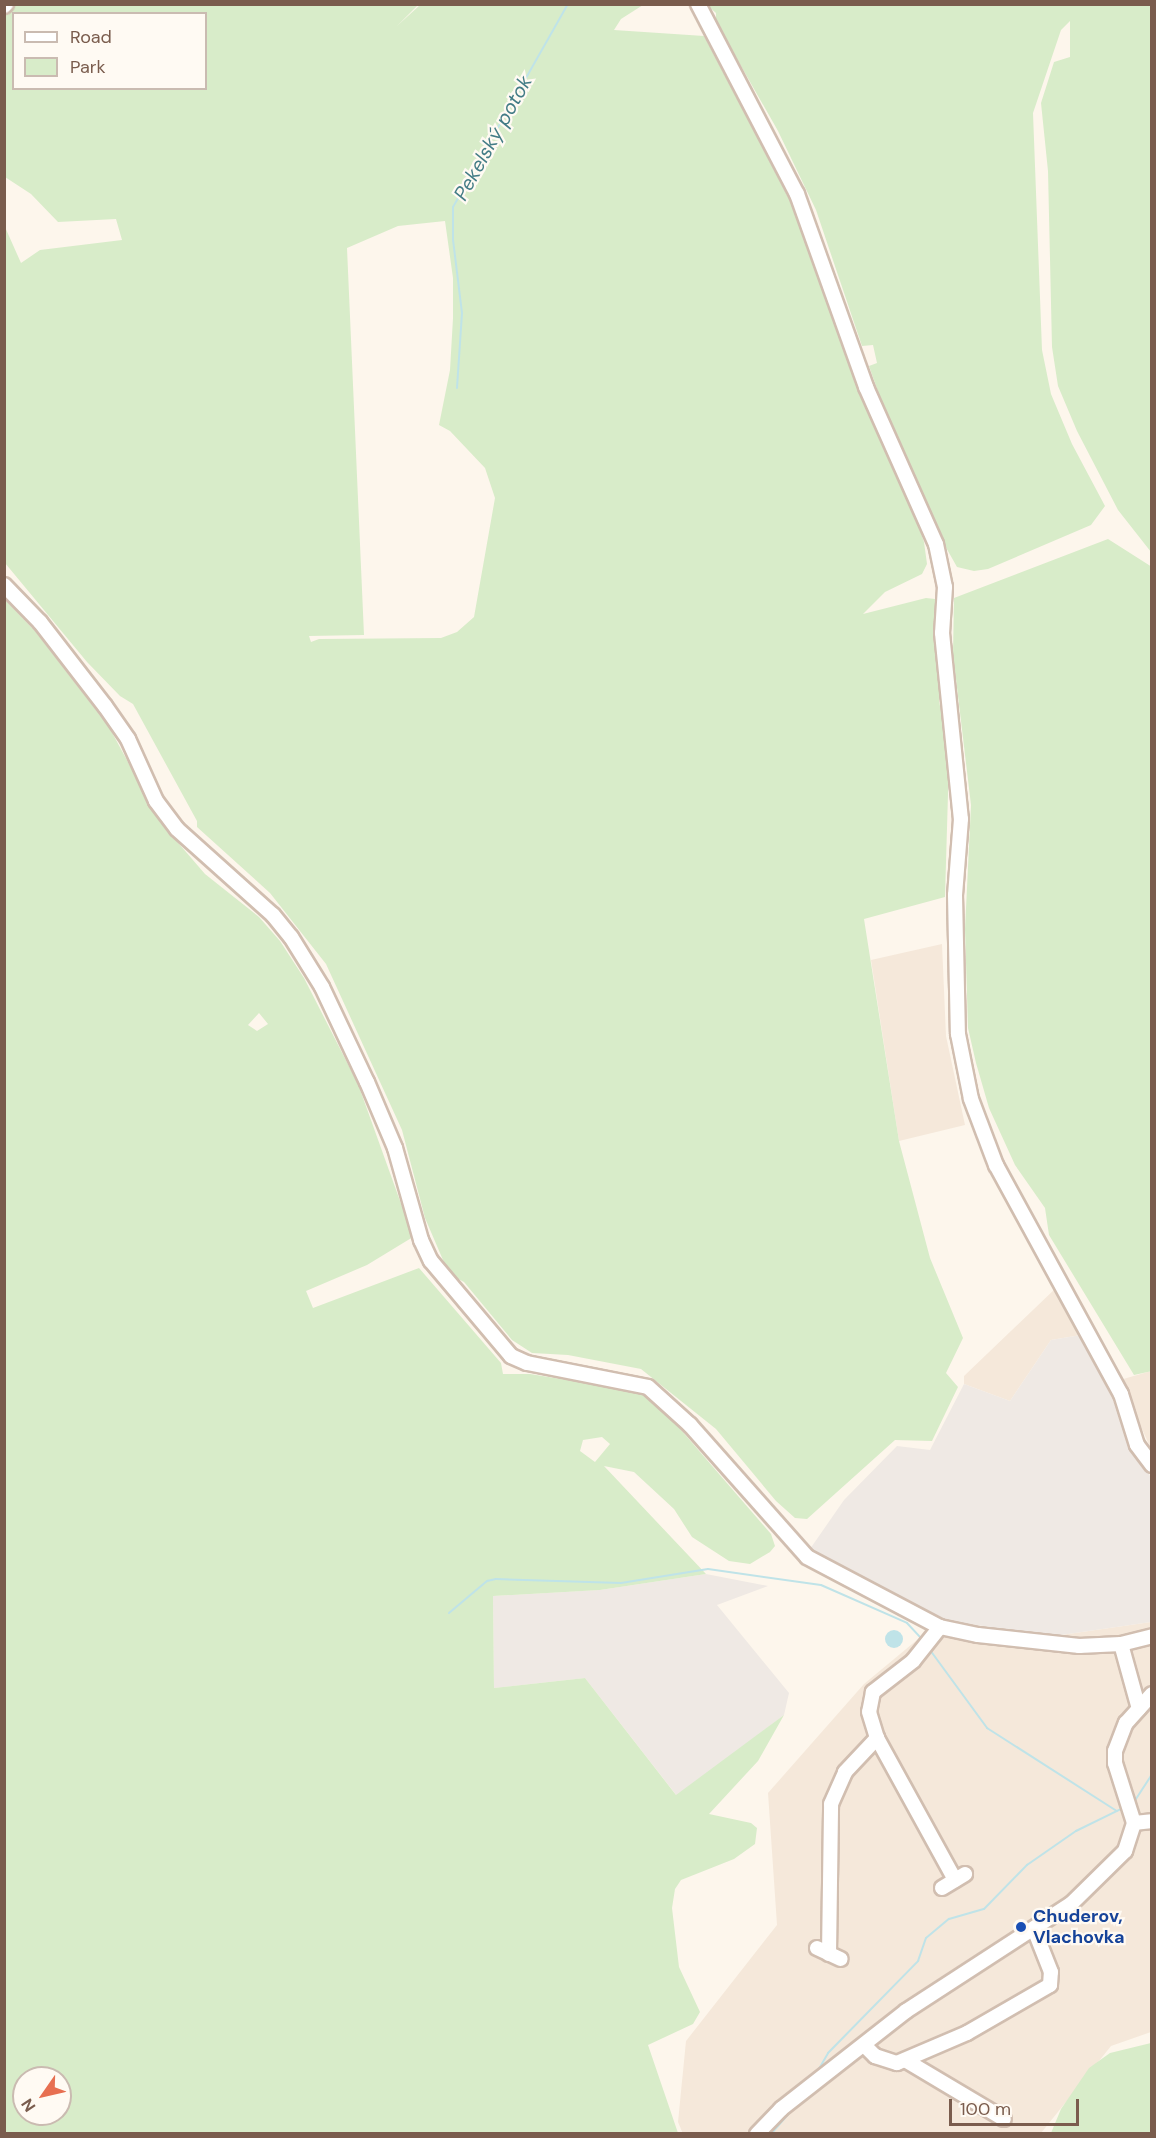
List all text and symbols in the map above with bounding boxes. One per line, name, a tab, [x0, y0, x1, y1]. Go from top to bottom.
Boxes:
legend	[12, 12, 207, 90]
text: Road	[70, 25, 112, 49]
text: Park	[70, 55, 106, 79]
water label: Pekelský potok	[449, 71, 537, 205]
place label: Chuderov, Vlachovka	[1033, 1906, 1124, 1948]
marker: Chuderov, Vlachovka	[1014, 1920, 1028, 1934]
north arrow	[12, 2066, 72, 2126]
scale bar	[952, 2087, 1082, 2125]
text: N	[16, 2095, 40, 2116]
text: 100 m	[960, 2097, 1011, 2121]

